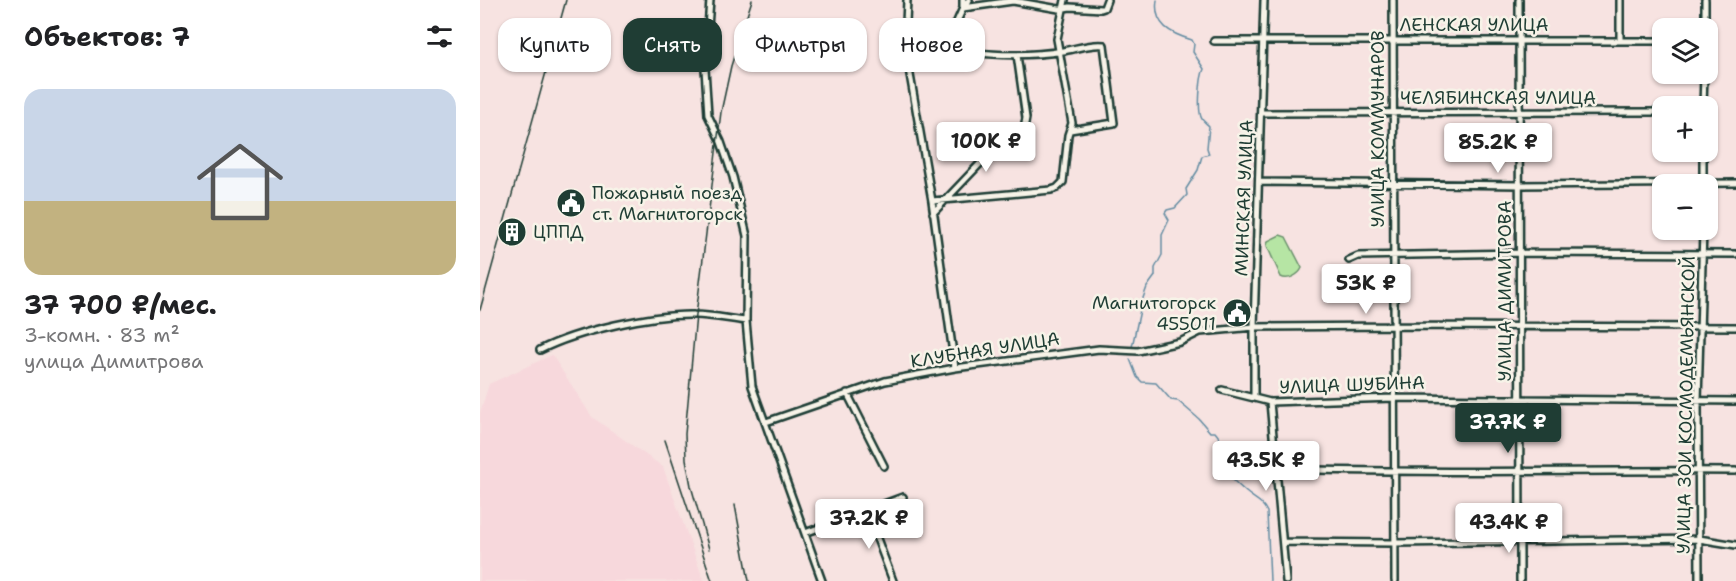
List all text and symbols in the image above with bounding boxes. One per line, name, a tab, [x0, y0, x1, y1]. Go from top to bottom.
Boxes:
street label: ЛЕНСКАЯ УЛИЦА	[1399, 13, 1549, 37]
chip: Купить	[498, 18, 611, 72]
chip: Снять	[623, 18, 722, 72]
chip: Фильтры	[734, 18, 867, 72]
chip: Новое	[879, 18, 985, 72]
map controls	[1652, 18, 1718, 240]
button: layers	[1652, 18, 1718, 84]
text: Объектов: 7	[24, 19, 190, 54]
icon: filters	[423, 20, 456, 53]
street label: УЛИЦА КОММУНАРОВ	[1366, 30, 1390, 228]
street label: ЧЕЛЯБИНСКАЯ УЛИЦА	[1400, 86, 1596, 110]
button: +	[1652, 96, 1718, 162]
street label: МИНСКАЯ УЛИЦА	[1229, 119, 1259, 277]
pin: 100K ₽	[937, 122, 1035, 173]
pin: 85.2K ₽	[1443, 123, 1553, 174]
icon: home	[186, 128, 294, 236]
text: 100K ₽	[951, 128, 1022, 154]
text: 85.2K ₽	[1458, 129, 1538, 155]
button: −	[1652, 174, 1718, 240]
place label: Пожарный поезд ст. Магнитогорск	[592, 181, 743, 226]
public building icon: Пожарный поезд ст. Магнитогорск	[555, 187, 587, 219]
street label: УЛИЦА ДИМИТРОВА	[1493, 201, 1517, 381]
building icon: ЦППД	[496, 216, 528, 248]
place label: ЦППД	[533, 220, 584, 244]
street label: УЛИЦА ЗОИ КОСМОДЕМЬЯНСКОЙ	[1671, 256, 1701, 554]
pin: 53K ₽	[1324, 264, 1408, 315]
text: 53K ₽	[1336, 270, 1396, 296]
text: 37 700 ₽/мес.	[24, 287, 217, 322]
place label: Магнитогорск 455011	[1092, 291, 1216, 336]
public building icon: Магнитогорск 455011	[1221, 297, 1253, 329]
text: 3-комн. · 83 m²	[24, 322, 180, 348]
street label: КЛУБНАЯ УЛИЦА	[909, 326, 1061, 374]
text: улица Димитрова	[24, 348, 203, 374]
street label: УЛИЦА ШУБИНА	[1279, 370, 1425, 400]
pin: 37.7K ₽	[1453, 403, 1563, 454]
text: 37.7K ₽	[1469, 409, 1547, 435]
pin: 43.5K ₽	[1211, 441, 1321, 492]
text: 43.5K ₽	[1226, 447, 1306, 473]
pin: 37.2K ₽	[814, 499, 924, 550]
pin: 43.4K ₽	[1454, 503, 1564, 554]
text: 37.2K ₽	[829, 505, 909, 531]
text: 43.4K ₽	[1469, 509, 1549, 535]

